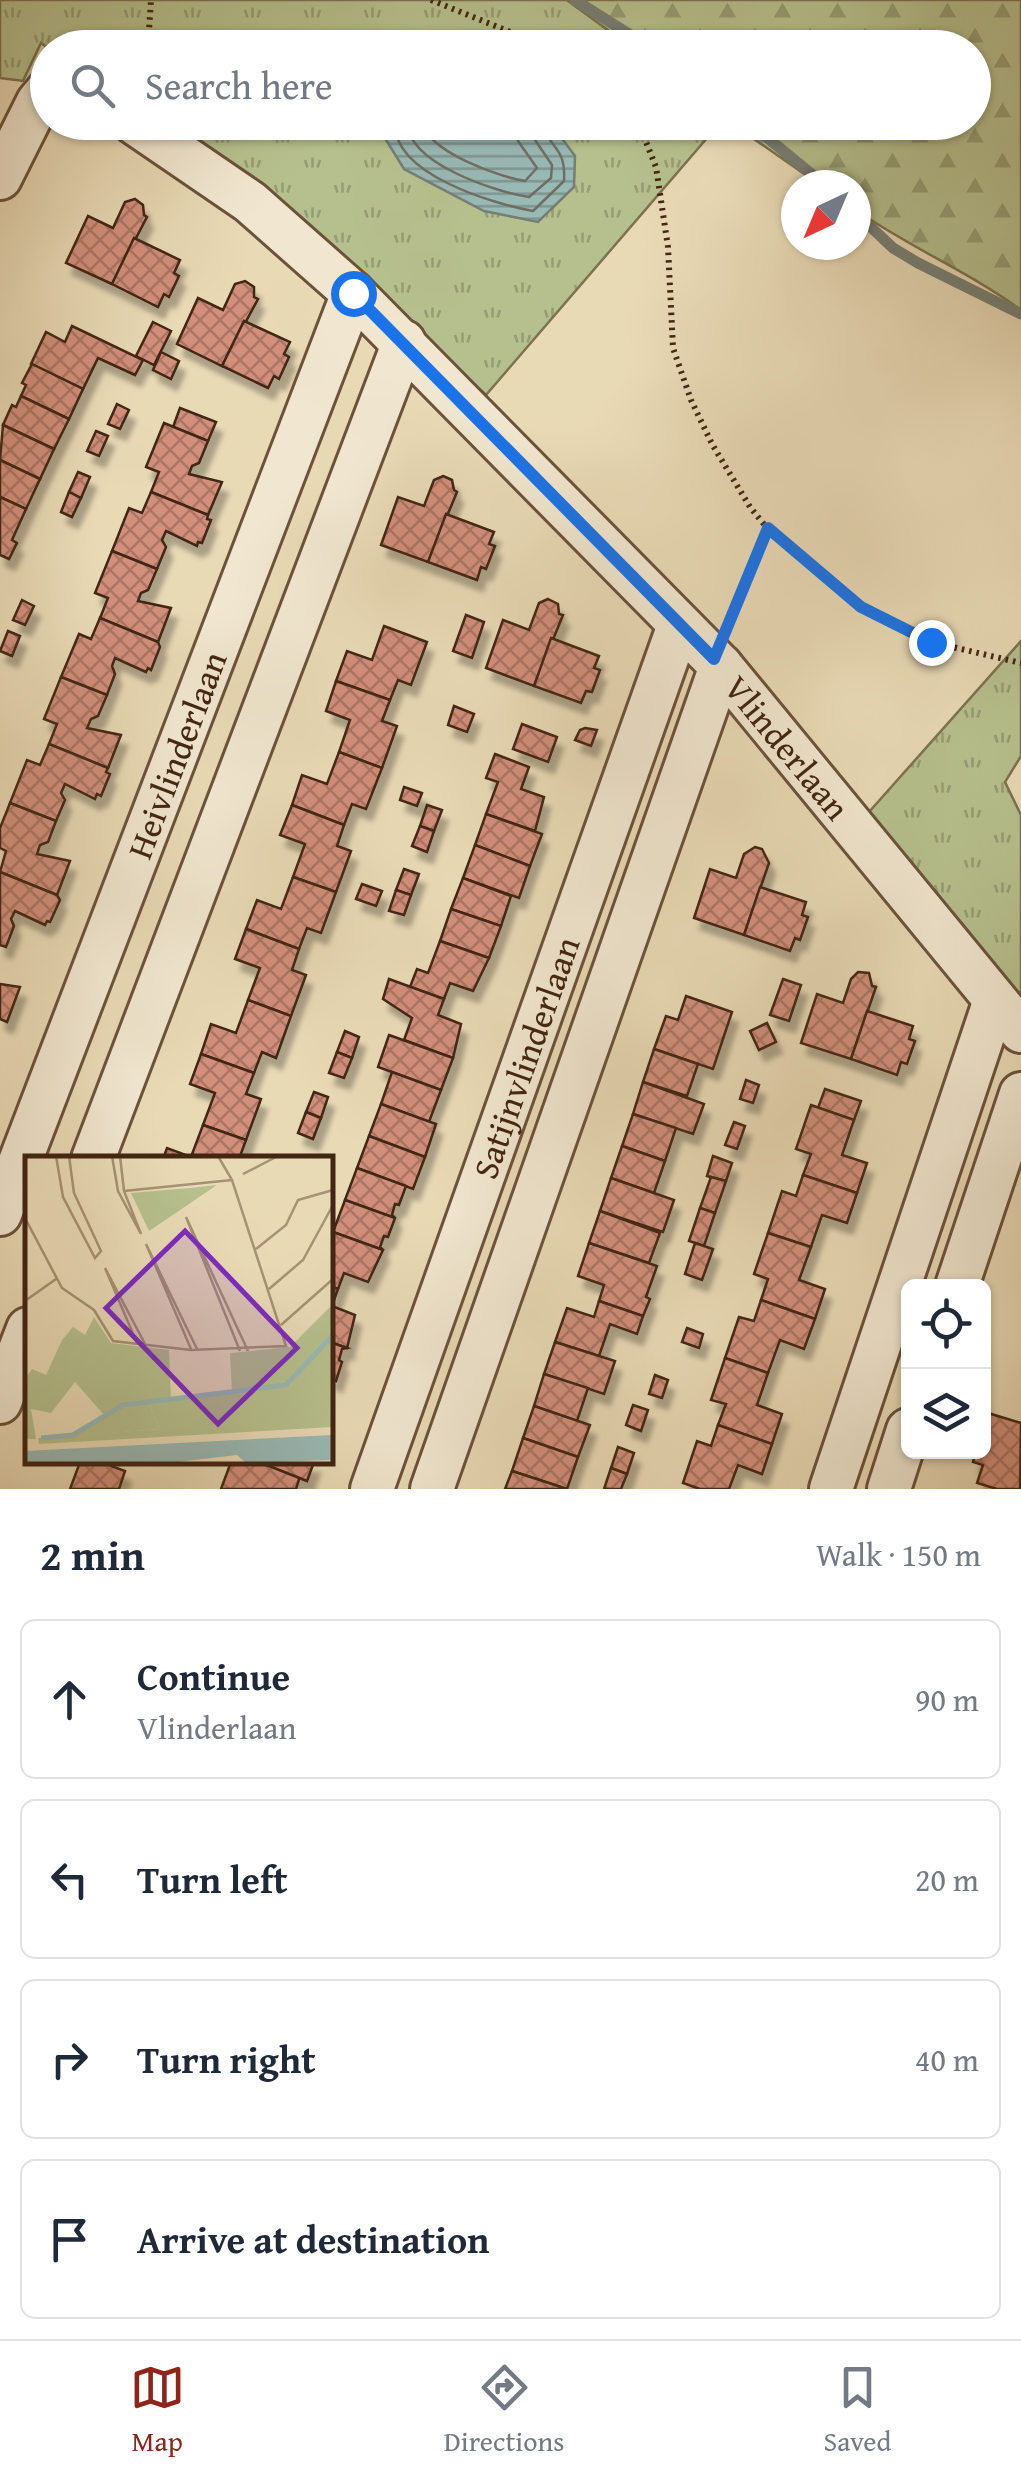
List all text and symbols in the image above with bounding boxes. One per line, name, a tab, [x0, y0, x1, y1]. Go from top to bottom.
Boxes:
search box	[30, 30, 991, 140]
text: Search here	[145, 57, 333, 113]
icon: search	[65, 58, 120, 113]
north arrow	[781, 170, 871, 260]
route start	[331, 271, 377, 317]
route end	[909, 620, 955, 666]
street label: Heivlinderlaan	[113, 643, 239, 866]
street label: Vlinderlaan	[713, 663, 863, 831]
street label: Satijnvlinderlaan	[459, 929, 592, 1186]
inset map	[25, 1156, 332, 1464]
map controls	[901, 1279, 991, 1459]
button: locate	[901, 1279, 991, 1369]
button: layers	[901, 1369, 991, 1459]
text: 2 min	[40, 1524, 145, 1585]
text: Walk · 150 m	[816, 1531, 981, 1578]
text: Continue	[137, 1648, 290, 1704]
icon: ahead	[42, 1672, 97, 1727]
text: 90 m	[915, 1676, 979, 1723]
text: Vlinderlaan	[137, 1704, 296, 1751]
text: Turn left	[137, 1851, 288, 1907]
icon: left	[42, 1852, 97, 1907]
text: 20 m	[915, 1856, 979, 1903]
text: Turn right	[137, 2031, 316, 2087]
icon: right	[42, 2032, 97, 2087]
text: 40 m	[915, 2036, 979, 2083]
text: Arrive at destination	[137, 2211, 490, 2267]
icon: arrive	[42, 2212, 97, 2267]
tab: Map	[130, 2360, 185, 2461]
tab: Directions	[444, 2360, 564, 2461]
tab: Saved	[824, 2360, 891, 2461]

